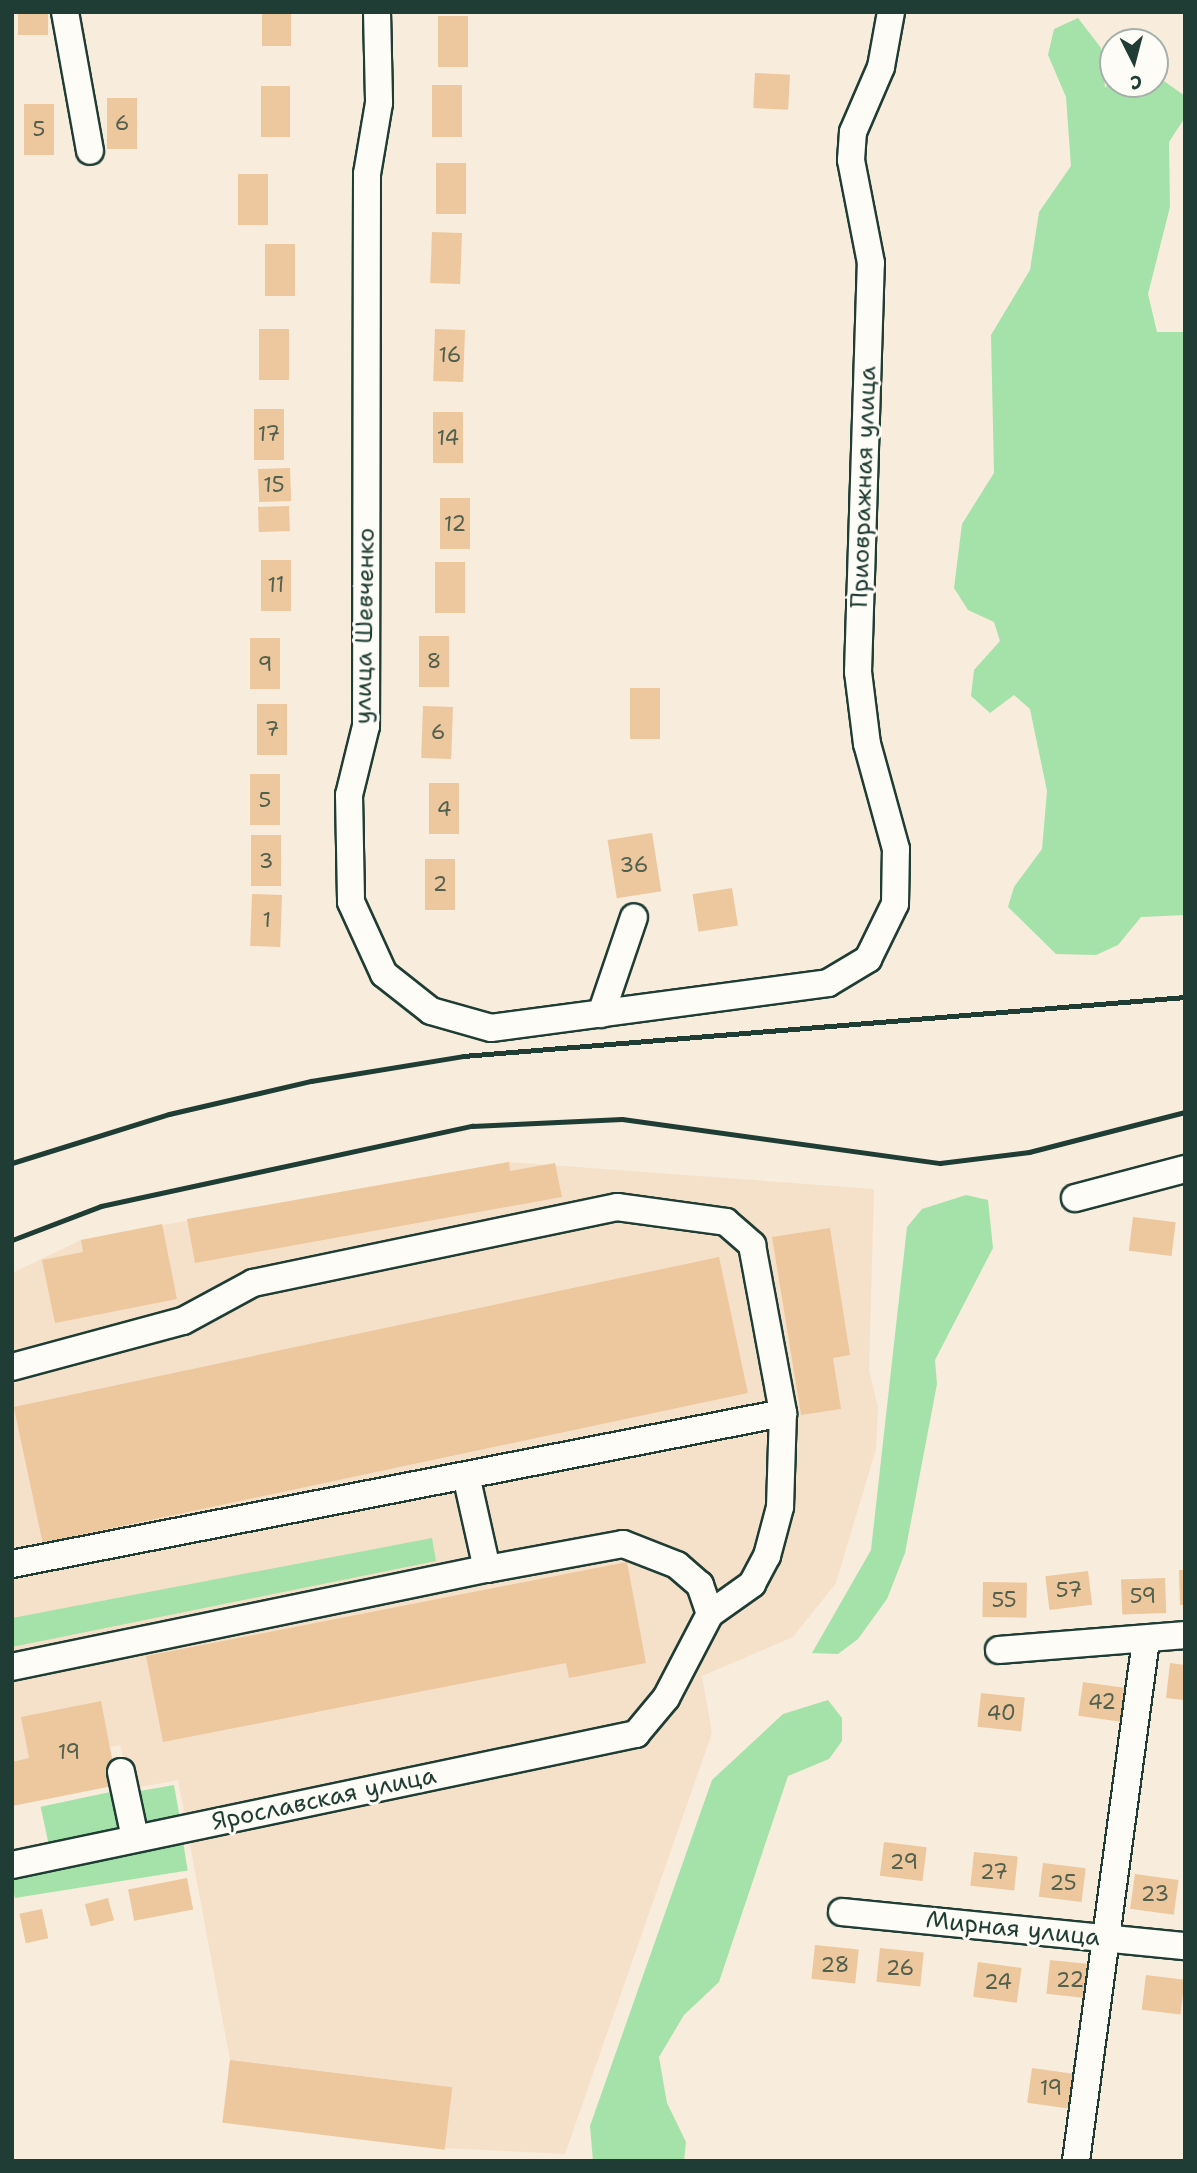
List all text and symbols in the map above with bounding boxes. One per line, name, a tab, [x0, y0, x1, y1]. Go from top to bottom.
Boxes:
north arrow	[1099, 28, 1169, 98]
text: С	[1129, 69, 1143, 95]
house number: 6	[115, 110, 129, 136]
house number: 5	[33, 116, 45, 142]
house number: 16	[439, 342, 461, 368]
street label: Приовражная улица	[845, 365, 883, 609]
house number: 17	[258, 421, 280, 447]
house number: 14	[437, 425, 459, 451]
house number: 15	[263, 472, 285, 498]
house number: 12	[444, 511, 466, 537]
street label: улица Шевченко	[349, 527, 381, 725]
house number: 11	[268, 572, 284, 598]
house number: 8	[427, 648, 441, 674]
house number: 9	[258, 651, 272, 677]
house number: 7	[265, 716, 279, 742]
house number: 6	[431, 719, 445, 745]
house number: 5	[259, 787, 271, 813]
house number: 4	[437, 796, 451, 822]
house number: 3	[259, 848, 273, 874]
house number: 36	[620, 852, 648, 878]
house number: 2	[433, 871, 447, 897]
house number: 1	[263, 907, 271, 933]
house number: 57	[1056, 1577, 1082, 1603]
house number: 59	[1130, 1583, 1156, 1609]
house number: 55	[991, 1587, 1017, 1613]
house number: 42	[1088, 1689, 1116, 1715]
house number: 40	[986, 1700, 1016, 1726]
house number: 19	[58, 1739, 80, 1765]
street label: Ярославская улица	[209, 1761, 439, 1837]
house number: 29	[890, 1849, 918, 1875]
house number: 27	[980, 1859, 1008, 1885]
house number: 25	[1049, 1870, 1077, 1896]
house number: 23	[1141, 1881, 1169, 1907]
street label: Мирная улица	[924, 1906, 1102, 1952]
house number: 28	[821, 1952, 849, 1978]
house number: 26	[886, 1955, 914, 1981]
house number: 22	[1056, 1967, 1084, 1993]
house number: 24	[984, 1969, 1012, 1995]
house number: 19	[1040, 2075, 1062, 2101]

